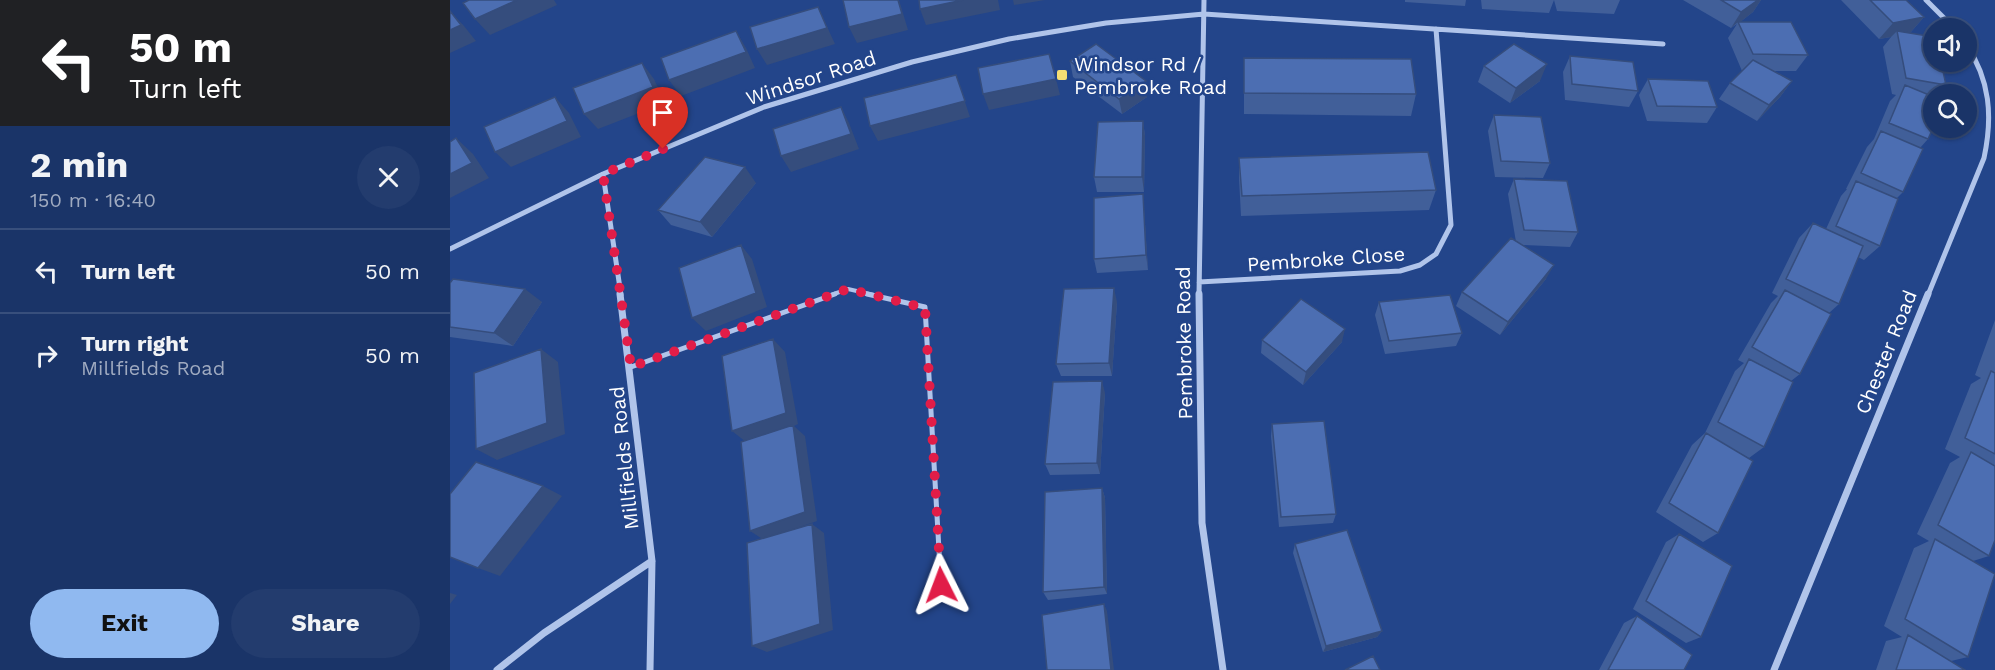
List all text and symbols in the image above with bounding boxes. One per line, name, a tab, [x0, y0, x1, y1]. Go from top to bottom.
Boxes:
map controls	[1923, 18, 1977, 138]
button: sound	[1923, 18, 1977, 72]
text: 50 m	[129, 23, 232, 72]
icon: left	[30, 24, 108, 102]
street label: Windsor Road	[743, 46, 879, 110]
place label: Windsor Rd / Pembroke Road	[1074, 52, 1227, 99]
marker: Windsor Rd / Pembroke Road	[1055, 68, 1069, 82]
text: Turn left	[129, 73, 241, 105]
button: search	[1923, 84, 1977, 138]
pin	[637, 87, 688, 149]
icon: arrive	[646, 96, 679, 129]
text: 2 min	[30, 144, 128, 186]
button: close	[357, 146, 420, 209]
text: 150 m · 16:40	[30, 188, 156, 212]
street label: Pembroke Close	[1246, 242, 1406, 276]
icon: left	[30, 255, 63, 288]
text: Turn left	[81, 259, 175, 284]
text: 50 m	[365, 259, 420, 284]
street label: Pembroke Road	[1171, 266, 1197, 420]
street label: Chester Road	[1850, 287, 1922, 417]
text: Turn right	[81, 331, 188, 356]
icon: right	[30, 339, 63, 372]
text: 50 m	[365, 343, 420, 368]
text: Millfields Road	[81, 356, 225, 380]
street label: Millfields Road	[605, 385, 643, 531]
position arrow	[909, 553, 973, 617]
button: Exit	[30, 589, 219, 658]
button: Share	[231, 589, 420, 658]

